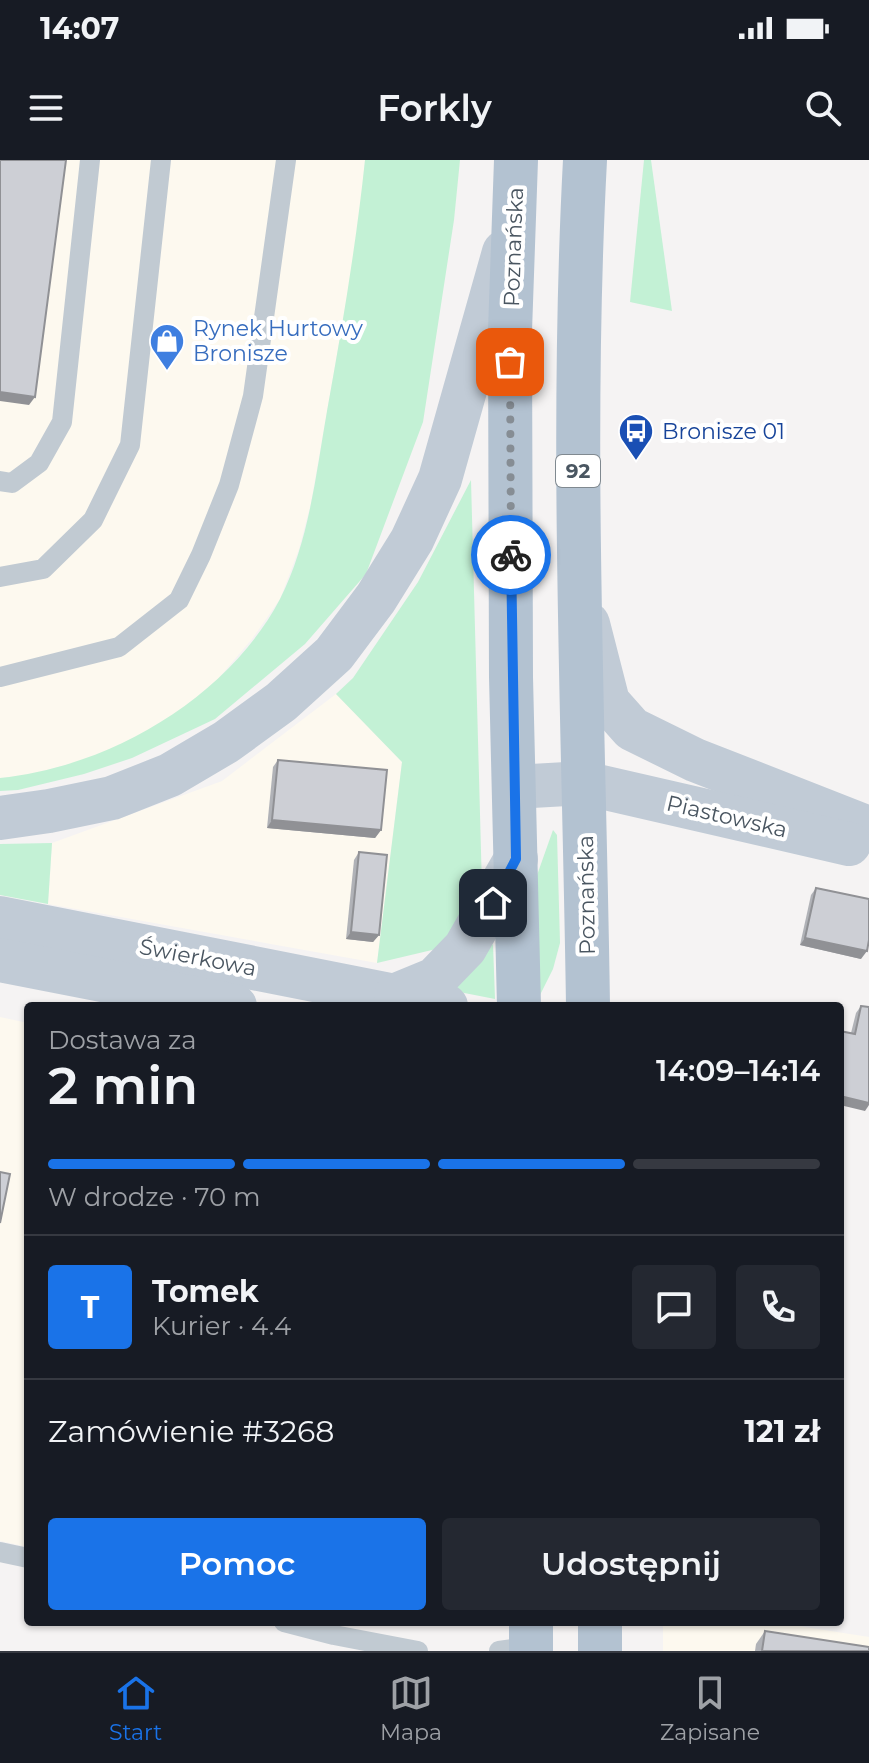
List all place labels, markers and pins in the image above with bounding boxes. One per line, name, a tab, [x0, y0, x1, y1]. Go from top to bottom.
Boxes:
place label: Rynek Hurtowy Bronisze	[193, 315, 363, 367]
shop icon: Rynek Hurtowy Bronisze	[148, 322, 186, 372]
pin	[476, 328, 544, 396]
bus stop icon: Bronisze 01	[617, 412, 655, 462]
place label: Bronisze 01	[662, 418, 785, 445]
pin	[459, 869, 527, 937]

